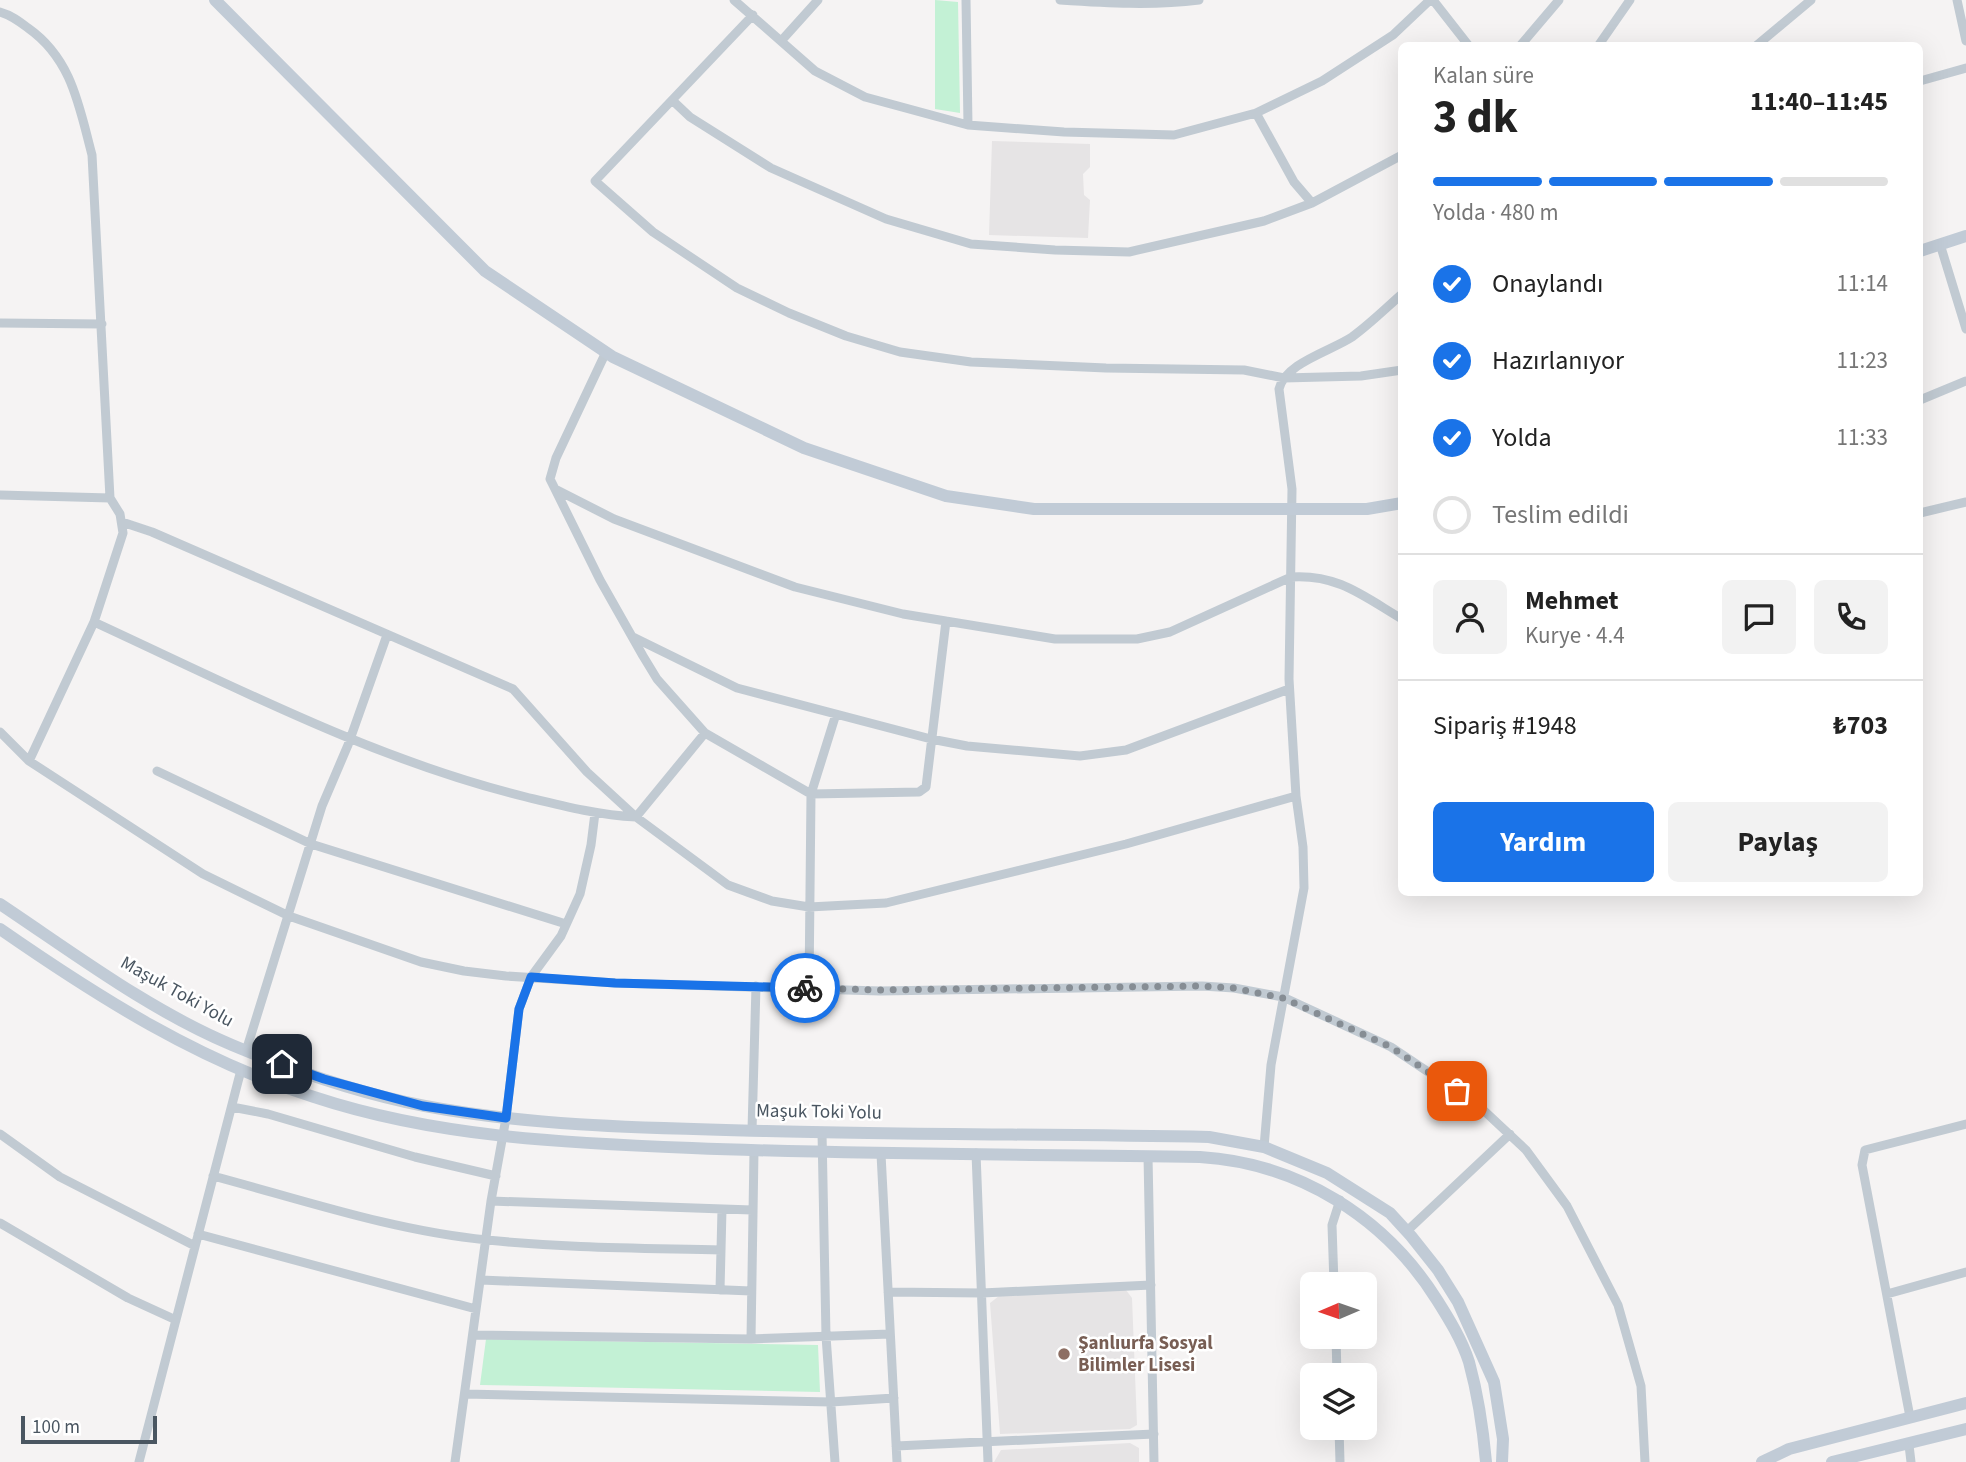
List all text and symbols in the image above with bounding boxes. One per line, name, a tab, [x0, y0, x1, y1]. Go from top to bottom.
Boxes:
text: Kalan süre	[1433, 59, 1534, 92]
text: 11:40–11:45	[1750, 83, 1888, 120]
text: 3 dk	[1433, 85, 1518, 150]
text: Yolda · 480 m	[1433, 196, 1559, 229]
icon: check	[1433, 265, 1471, 303]
text: Onaylandı	[1492, 265, 1604, 302]
text: 11:14	[1837, 267, 1888, 300]
icon: check	[1433, 342, 1471, 380]
text: Hazırlanıyor	[1492, 342, 1624, 379]
text: 11:23	[1837, 344, 1888, 377]
icon: check	[1433, 419, 1471, 457]
text: Yolda	[1492, 419, 1552, 456]
text: 11:33	[1837, 421, 1888, 454]
text: Teslim edildi	[1492, 496, 1629, 533]
button: person	[1433, 580, 1507, 654]
button: chat	[1722, 580, 1796, 654]
button: phone	[1814, 580, 1888, 654]
text: Mehmet	[1525, 582, 1619, 619]
text: Kurye · 4.4	[1525, 619, 1625, 652]
text: Sipariş #1948	[1433, 707, 1577, 744]
text: ₺703	[1833, 707, 1888, 744]
button: Yardım	[1433, 802, 1654, 882]
button: Paylaş	[1668, 802, 1888, 882]
street label: Maşuk Toki Yolu	[115, 950, 239, 1034]
courier	[770, 953, 840, 1023]
icon: bike	[786, 969, 824, 1007]
pin	[252, 1034, 312, 1094]
icon: home	[263, 1045, 301, 1083]
pin	[1427, 1061, 1487, 1121]
icon: bag	[1438, 1072, 1476, 1110]
street label: Maşuk Toki Yolu	[756, 1097, 882, 1127]
north arrow	[1300, 1272, 1377, 1349]
map controls	[1300, 1272, 1377, 1440]
place label: Şanlıurfa Sosyal Bilimler Lisesi	[1078, 1330, 1213, 1379]
marker: Şanlıurfa Sosyal Bilimler Lisesi	[1056, 1346, 1072, 1362]
button: layers	[1300, 1363, 1377, 1440]
scale bar	[21, 1413, 158, 1445]
text: 100 m	[32, 1414, 80, 1441]

